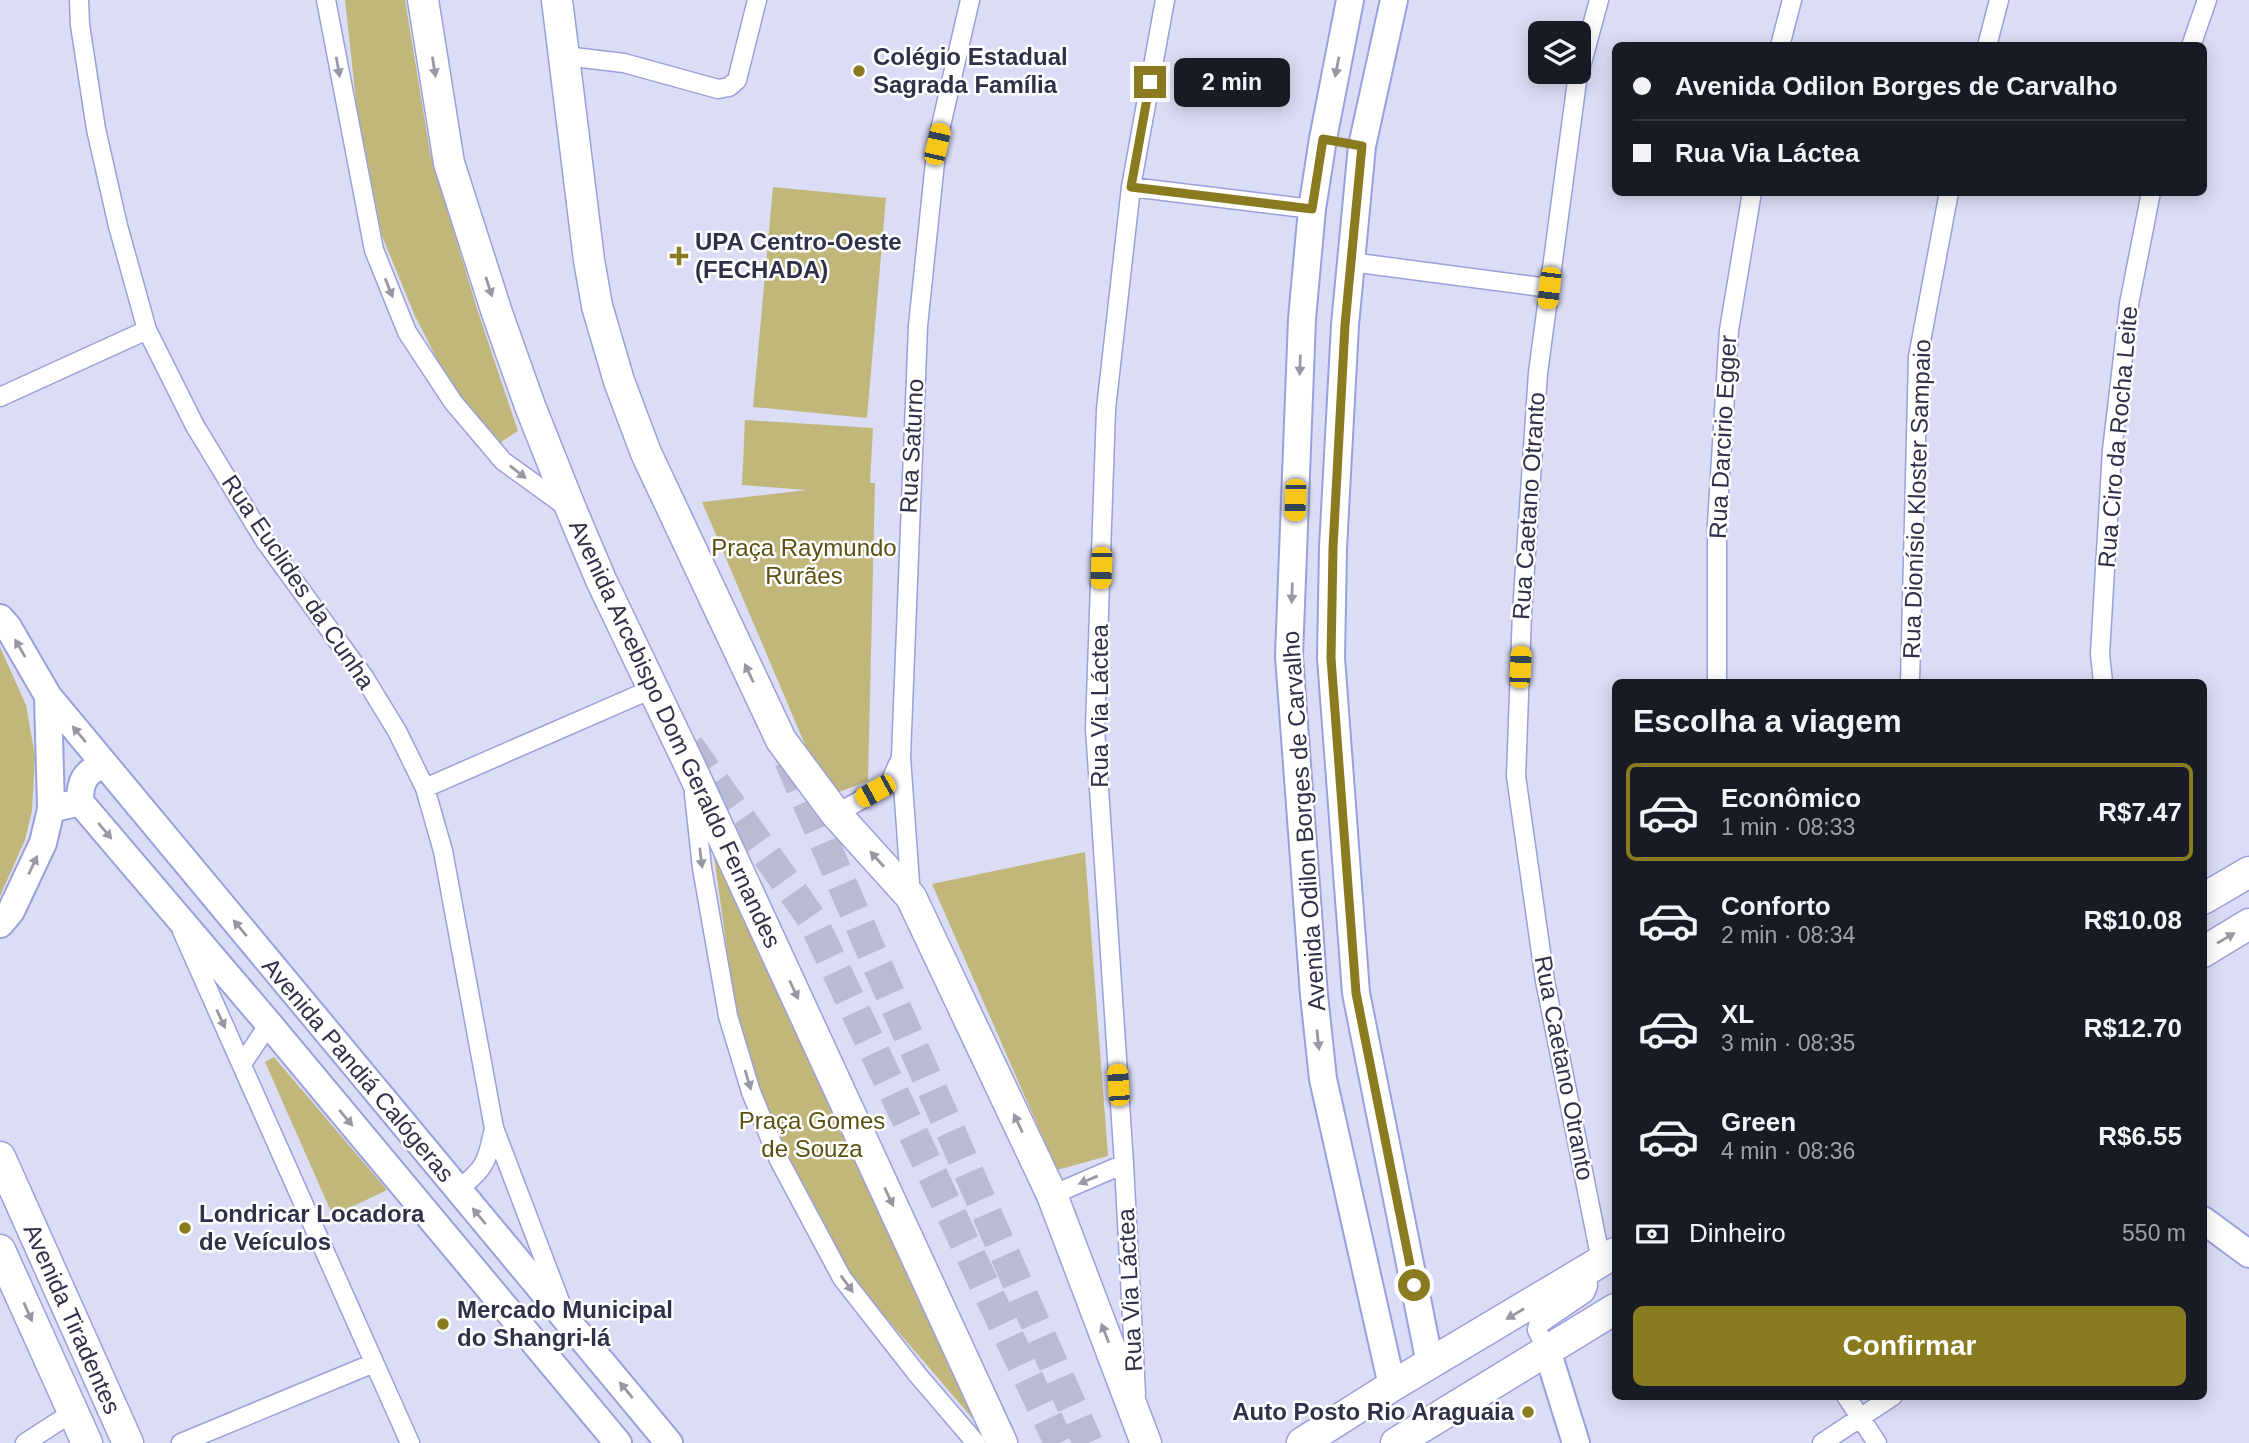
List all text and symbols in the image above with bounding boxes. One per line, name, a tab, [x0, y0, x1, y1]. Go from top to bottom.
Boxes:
map controls	[1528, 21, 1591, 84]
button: layers	[1528, 21, 1591, 84]
place label: Colégio Estadual Sagrada Família	[873, 43, 1068, 98]
one-way arrow	[333, 56, 344, 78]
one-way arrow	[1331, 56, 1342, 78]
one-way arrow	[429, 57, 440, 79]
callout: 2 min	[1174, 57, 1290, 106]
marker: Colégio Estadual Sagrada Família	[851, 63, 867, 79]
route end	[1134, 66, 1166, 98]
text: 2 min	[1202, 69, 1262, 95]
text: Avenida Odilon Borges de Carvalho	[1675, 71, 2118, 101]
car	[923, 121, 952, 167]
text: Rua Via Láctea	[1675, 138, 1860, 168]
place label: UPA Centro-Oeste (FECHADA)	[695, 228, 902, 283]
marker: UPA Centro-Oeste (FECHADA)	[669, 246, 689, 266]
car	[1537, 266, 1562, 310]
one-way arrow	[484, 277, 495, 298]
one-way arrow	[384, 278, 395, 299]
street label: Rua Ciro da Rocha Leite	[2093, 305, 2142, 569]
street label: Rua Darcirio Egger	[1704, 334, 1741, 540]
street label: Rua Dionísio Kloster Sampaio	[1897, 339, 1936, 659]
one-way arrow	[1295, 355, 1306, 377]
street label: Rua Saturno	[894, 378, 929, 514]
street label: Rua Caetano Otranto	[1507, 391, 1550, 621]
one-way arrow	[509, 465, 527, 480]
street label: Rua Euclides da Cunha	[217, 470, 380, 694]
car	[1284, 479, 1307, 521]
street label: Avenida Arcebispo Dom Geraldo Fernandes	[564, 515, 787, 952]
park label: Praça Raymundo Rurães	[711, 534, 897, 589]
car	[1090, 547, 1113, 589]
one-way arrow	[1286, 582, 1297, 604]
street label: Rua Via Láctea	[1086, 624, 1113, 788]
street label: Avenida Odilon Borges de Carvalho	[1277, 630, 1330, 1012]
one-way arrow	[14, 638, 26, 658]
car	[1509, 645, 1532, 689]
one-way arrow	[743, 663, 755, 683]
text: Escolha a viagem	[1633, 703, 1902, 739]
one-way arrow	[72, 726, 87, 743]
car	[852, 772, 899, 810]
icon: car	[1637, 781, 1700, 844]
text: Econômico	[1721, 783, 1861, 813]
text: R$7.47	[2098, 797, 2182, 827]
text: 1 min · 08:33	[1721, 814, 1855, 840]
one-way arrow	[97, 823, 112, 840]
one-way arrow	[696, 847, 707, 869]
one-way arrow	[869, 850, 885, 868]
one-way arrow	[27, 855, 39, 875]
icon: car	[1637, 889, 1700, 952]
text: Conforto	[1721, 891, 1831, 921]
text: R$10.08	[2084, 905, 2182, 935]
one-way arrow	[233, 919, 248, 937]
text: 2 min · 08:34	[1721, 922, 1855, 948]
one-way arrow	[2217, 931, 2236, 944]
street label: Avenida Pandiá Calógeras	[257, 952, 460, 1187]
street label: Rua Caetano Otranto	[1529, 953, 1600, 1182]
one-way arrow	[788, 980, 799, 1000]
icon: car	[1637, 997, 1700, 1060]
text: XL	[1721, 999, 1754, 1029]
one-way arrow	[216, 1008, 227, 1029]
text: R$12.70	[2084, 1013, 2182, 1043]
one-way arrow	[1313, 1029, 1324, 1051]
text: 3 min · 08:35	[1721, 1030, 1855, 1056]
car	[1107, 1063, 1130, 1107]
one-way arrow	[743, 1070, 753, 1091]
icon: car	[1637, 1105, 1700, 1168]
park label: Praça Gomes de Souza	[739, 1107, 885, 1162]
text: Green	[1721, 1107, 1796, 1137]
one-way arrow	[338, 1109, 353, 1126]
one-way arrow	[1012, 1113, 1024, 1133]
text: R$6.55	[2098, 1121, 2182, 1151]
text: 4 min · 08:36	[1721, 1138, 1855, 1164]
one-way arrow	[1078, 1174, 1098, 1186]
one-way arrow	[883, 1187, 895, 1207]
place label: Londricar Locadora de Veículos	[199, 1200, 425, 1255]
one-way arrow	[472, 1207, 487, 1225]
street label: Rua Via Láctea	[1112, 1207, 1147, 1372]
icon: cash	[1633, 1215, 1671, 1253]
text: Dinheiro	[1689, 1218, 1786, 1248]
street label: Avenida Tiradentes	[18, 1220, 126, 1418]
marker: Londricar Locadora de Veículos	[177, 1220, 193, 1236]
text: 550 m	[2122, 1220, 2186, 1246]
route start	[1398, 1269, 1430, 1301]
one-way arrow	[840, 1275, 854, 1293]
place label: Mercado Municipal do Shangri-lá	[457, 1296, 673, 1351]
one-way arrow	[23, 1302, 34, 1323]
button: Confirmar	[1633, 1306, 2186, 1386]
one-way arrow	[1506, 1308, 1525, 1320]
marker: Mercado Municipal do Shangri-lá	[435, 1316, 451, 1332]
one-way arrow	[1100, 1323, 1111, 1344]
one-way arrow	[618, 1382, 633, 1400]
place label: Auto Posto Rio Araguaia	[1232, 1398, 1515, 1425]
marker: Auto Posto Rio Araguaia	[1520, 1404, 1536, 1420]

